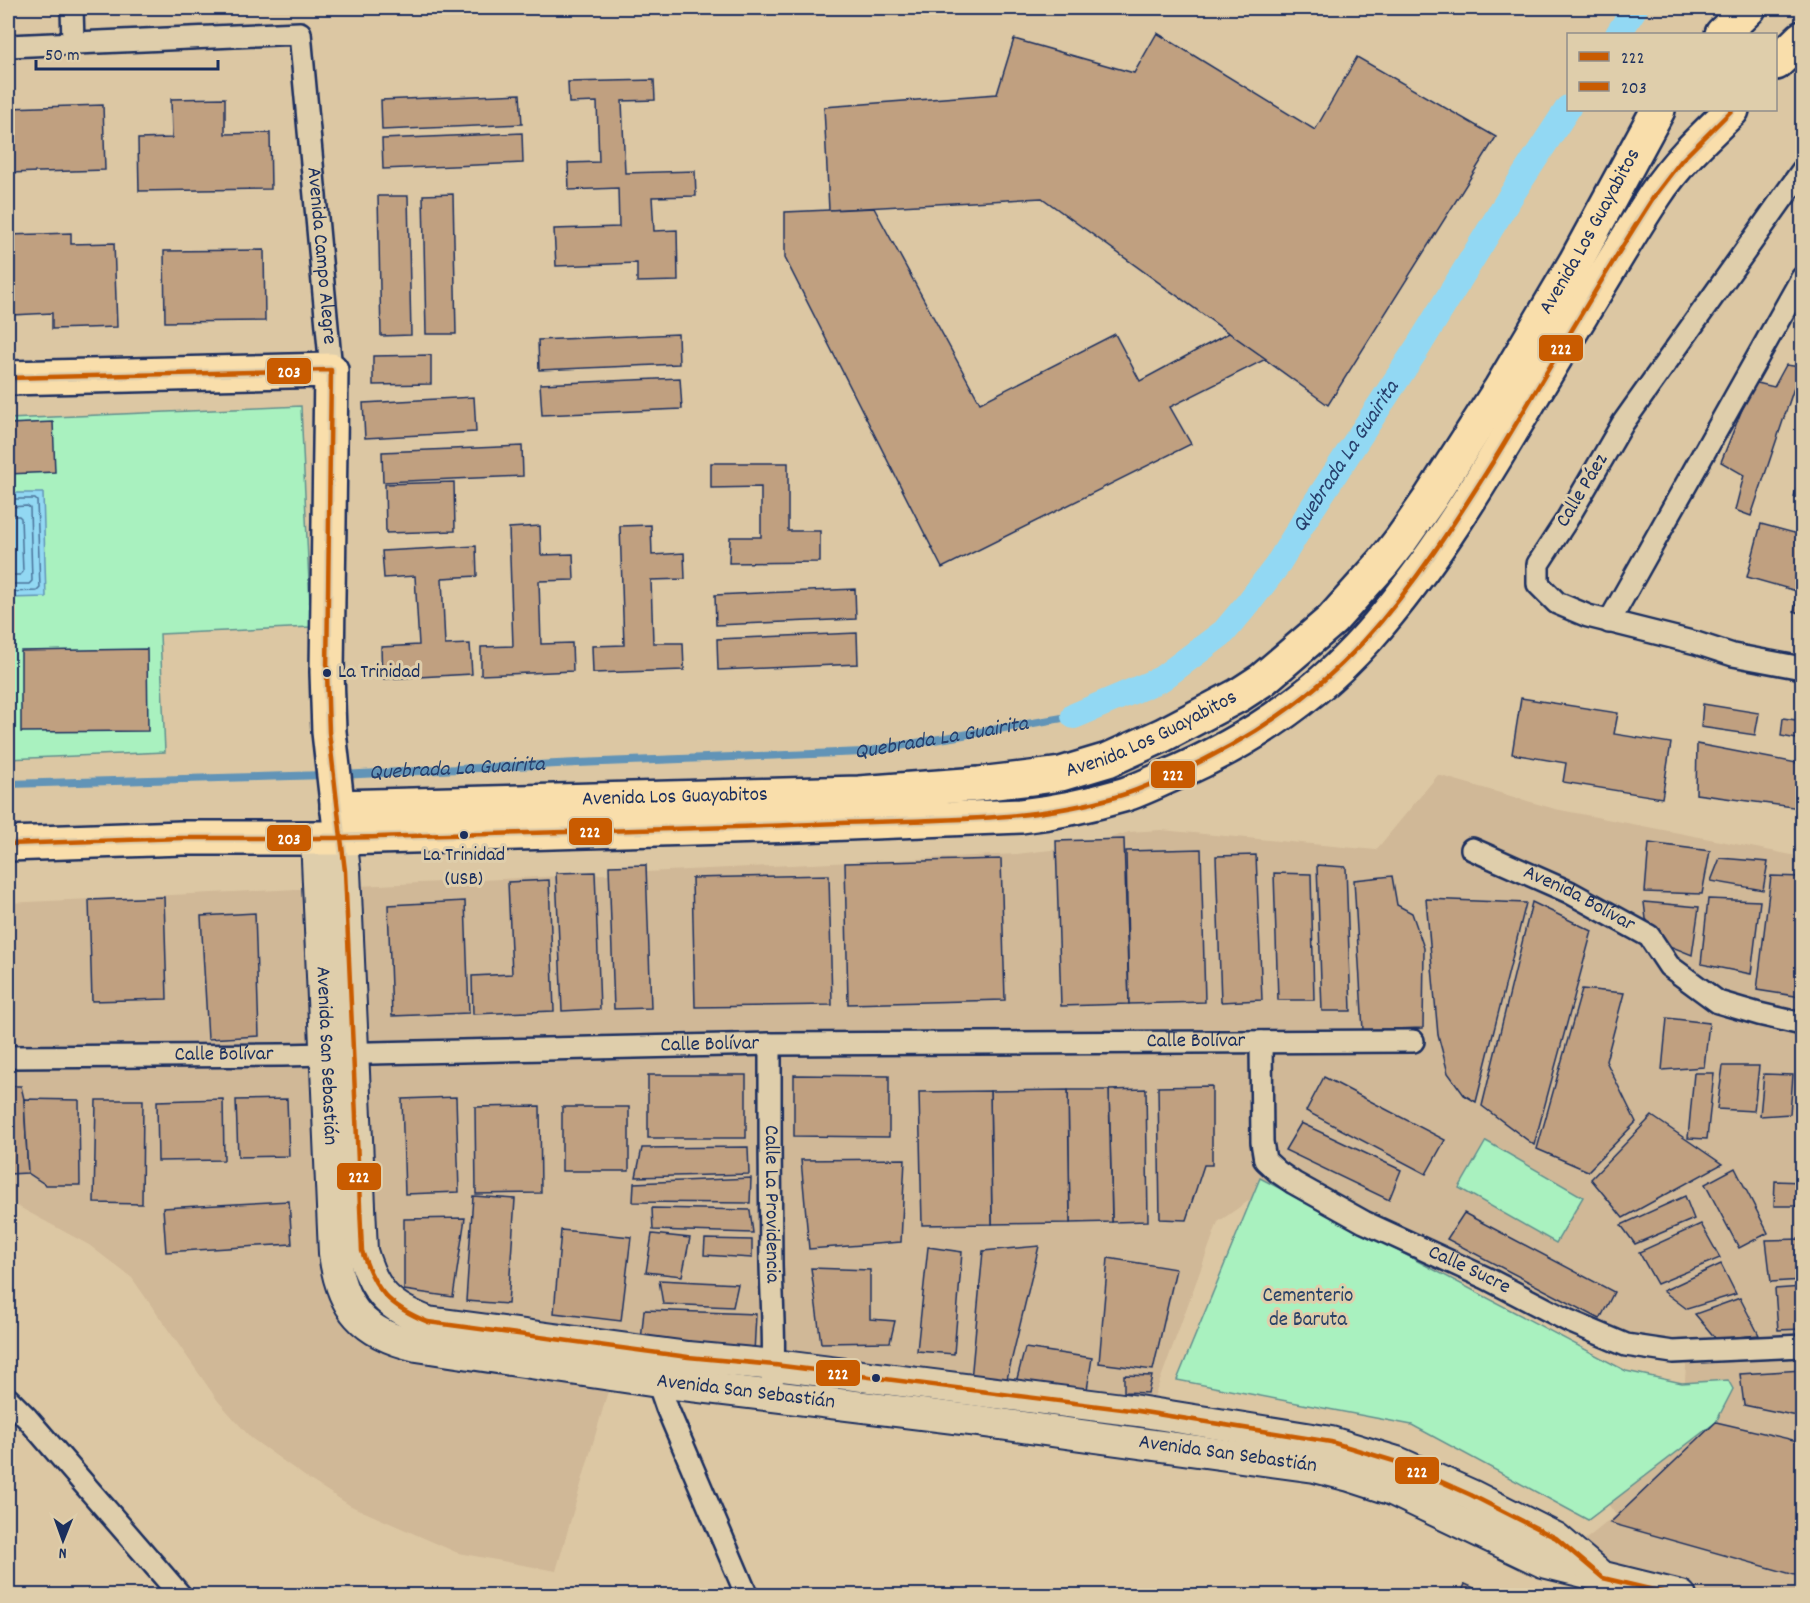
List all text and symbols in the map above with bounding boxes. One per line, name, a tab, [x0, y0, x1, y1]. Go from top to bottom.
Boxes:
scale bar	[36, 33, 218, 71]
legend	[1567, 33, 1777, 111]
text: 50 m	[45, 44, 80, 69]
text: 222	[1621, 47, 1645, 72]
text: 203	[1621, 77, 1647, 102]
street label: Avenida Los Guayabitos	[1533, 143, 1649, 321]
street label: Avenida Campo Alegre	[297, 166, 344, 346]
line badge: 222	[1538, 334, 1584, 362]
text: 222	[1551, 339, 1571, 362]
line badge: 203	[266, 357, 312, 385]
text: 203	[278, 362, 300, 385]
water label: Quebrada La Guairita	[1285, 373, 1408, 539]
street label: Calle Páez	[1549, 448, 1617, 534]
place label: La Trinidad	[338, 659, 420, 687]
marker: La Trinidad	[321, 667, 333, 679]
street label: Avenida Los Guayabitos	[1062, 683, 1243, 787]
water label: Quebrada La Guairita	[854, 708, 1032, 768]
water label: Quebrada La Guairita	[368, 749, 547, 789]
line badge: 222	[1150, 760, 1196, 789]
text: 222	[1163, 765, 1183, 788]
street label: Avenida Los Guayabitos	[582, 780, 768, 815]
line badge: 222	[568, 817, 613, 846]
text: 222	[580, 822, 600, 845]
line badge: 203	[266, 824, 312, 852]
text: 203	[278, 829, 300, 852]
marker: La Trinidad (USB)	[458, 829, 470, 841]
place label: La Trinidad (USB)	[423, 842, 505, 894]
street label: Avenida Bolívar	[1518, 858, 1640, 940]
street label: Avenida San Sebastián	[307, 966, 344, 1146]
street label: Calle Bolívar	[1146, 1027, 1246, 1057]
street label: Calle Bolívar	[660, 1029, 760, 1061]
street label: Calle Bolívar	[174, 1040, 274, 1071]
street label: Calle La Providencia	[755, 1125, 787, 1285]
line badge: 222	[336, 1162, 382, 1191]
text: 222	[349, 1167, 369, 1190]
street label: Calle Sucre	[1423, 1238, 1515, 1303]
park label: Cementerio de Baruta	[1263, 1282, 1353, 1336]
line badge: 222	[815, 1359, 861, 1387]
text: 222	[828, 1364, 848, 1387]
street label: Avenida San Sebastián	[655, 1367, 837, 1418]
unlabelled marker	[870, 1372, 882, 1384]
street label: Avenida San Sebastián	[1137, 1428, 1319, 1482]
line badge: 222	[1394, 1456, 1440, 1485]
text: 222	[1407, 1462, 1427, 1485]
north arrow	[33, 1510, 93, 1570]
text: N	[59, 1541, 67, 1564]

